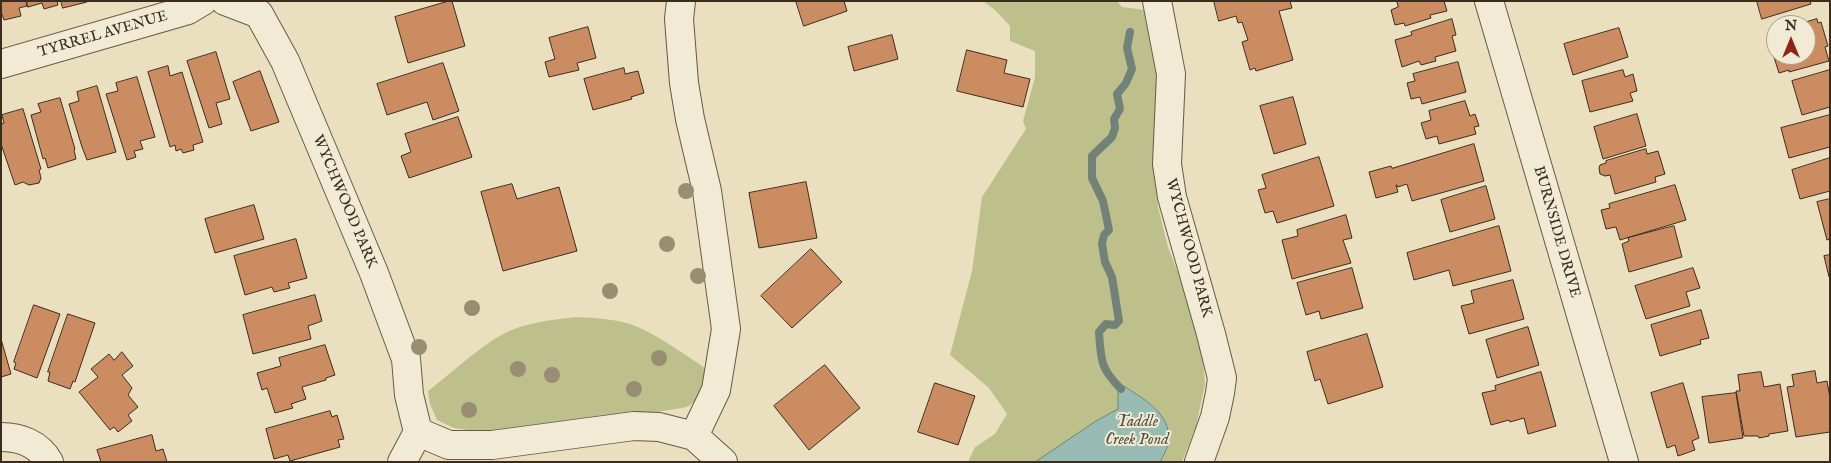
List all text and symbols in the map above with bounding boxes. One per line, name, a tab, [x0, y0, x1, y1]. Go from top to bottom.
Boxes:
street label: TYRREL AVENUE	[36, 8, 170, 62]
north arrow	[1766, 15, 1816, 65]
text: N	[1785, 17, 1797, 35]
street label: WYCHWOOD PARK	[308, 133, 380, 271]
street label: BURNSIDE DRIVE	[1529, 164, 1583, 300]
street label: WYCHWOOD PARK	[1161, 177, 1215, 319]
water label: Taddle Creek Pond	[1105, 413, 1169, 451]

